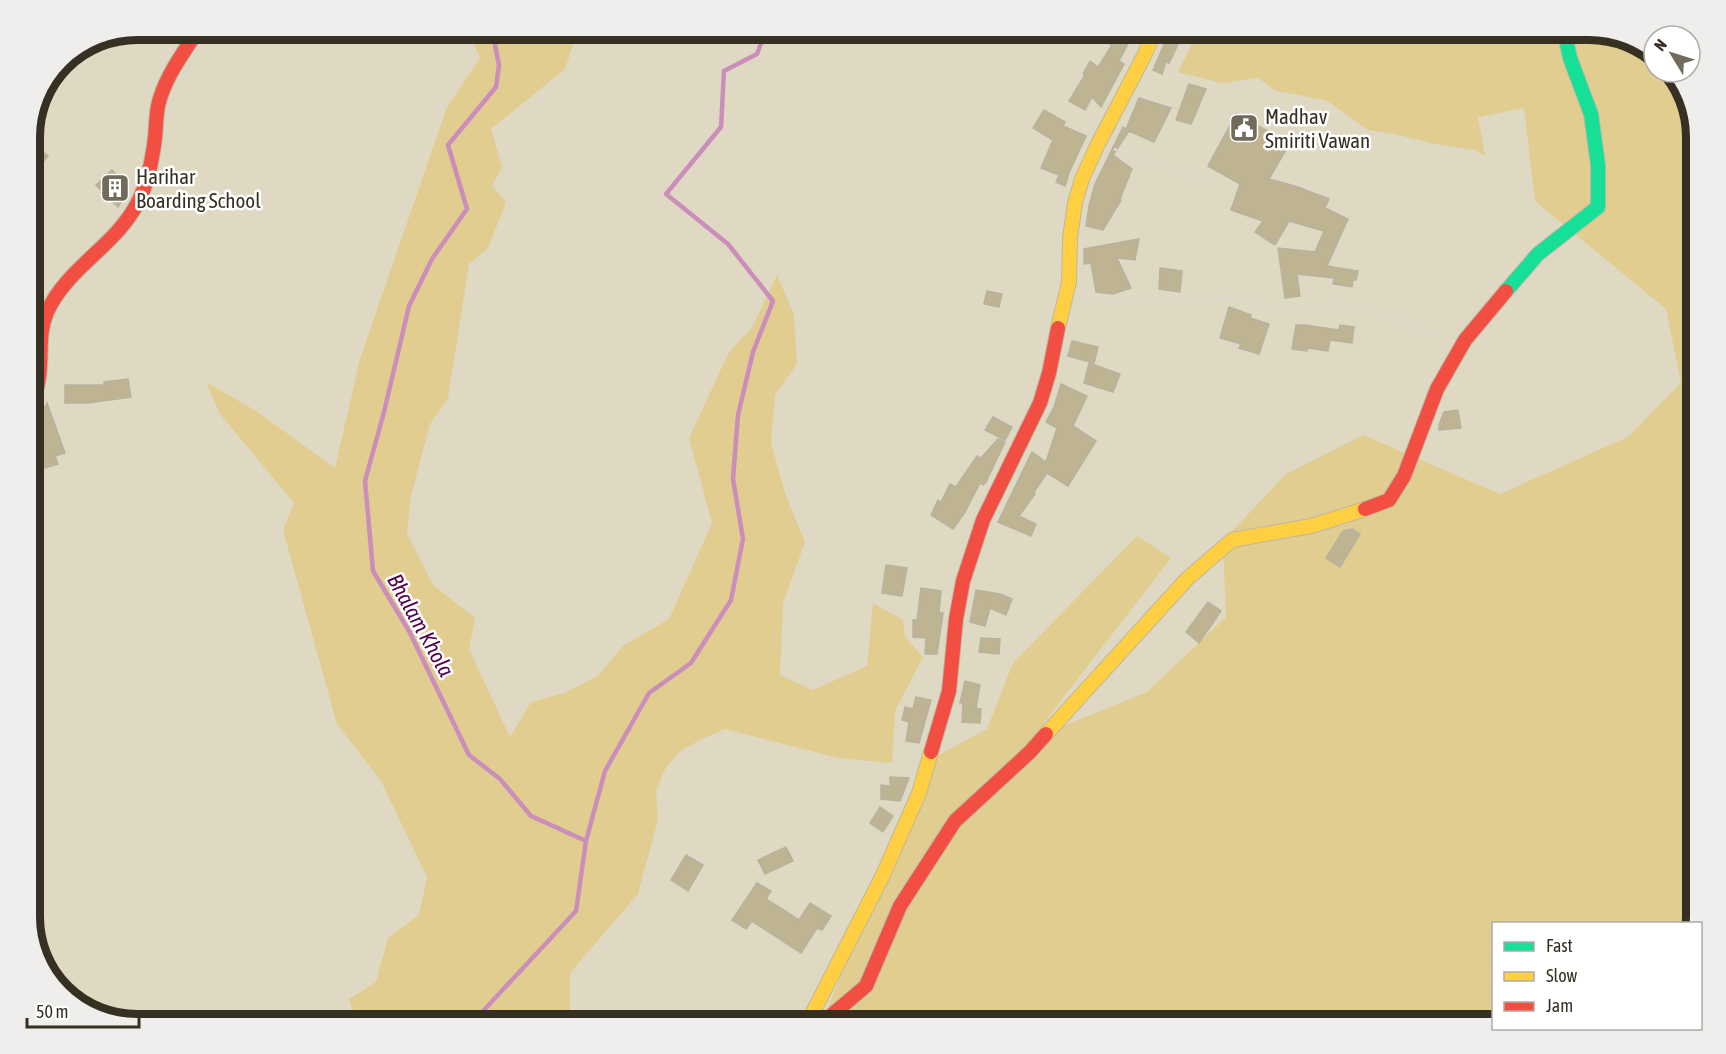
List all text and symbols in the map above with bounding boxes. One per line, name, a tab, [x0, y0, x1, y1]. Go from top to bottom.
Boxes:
north arrow	[1642, 24, 1702, 84]
text: N	[1650, 35, 1670, 54]
place label: Madhav Smiriti Vawan	[1265, 104, 1370, 152]
public building icon: Madhav Smiriti Vawan	[1228, 112, 1260, 144]
place label: Harihar Boarding School	[136, 164, 261, 212]
building icon: Harihar Boarding School	[99, 172, 131, 204]
water label: Bhalam Khola	[382, 569, 460, 681]
legend	[1492, 922, 1702, 1030]
text: Fast	[1546, 935, 1573, 956]
text: Slow	[1546, 965, 1577, 986]
scale bar	[27, 991, 140, 1029]
text: Jam	[1546, 995, 1573, 1016]
text: 50 m	[36, 1001, 68, 1022]

